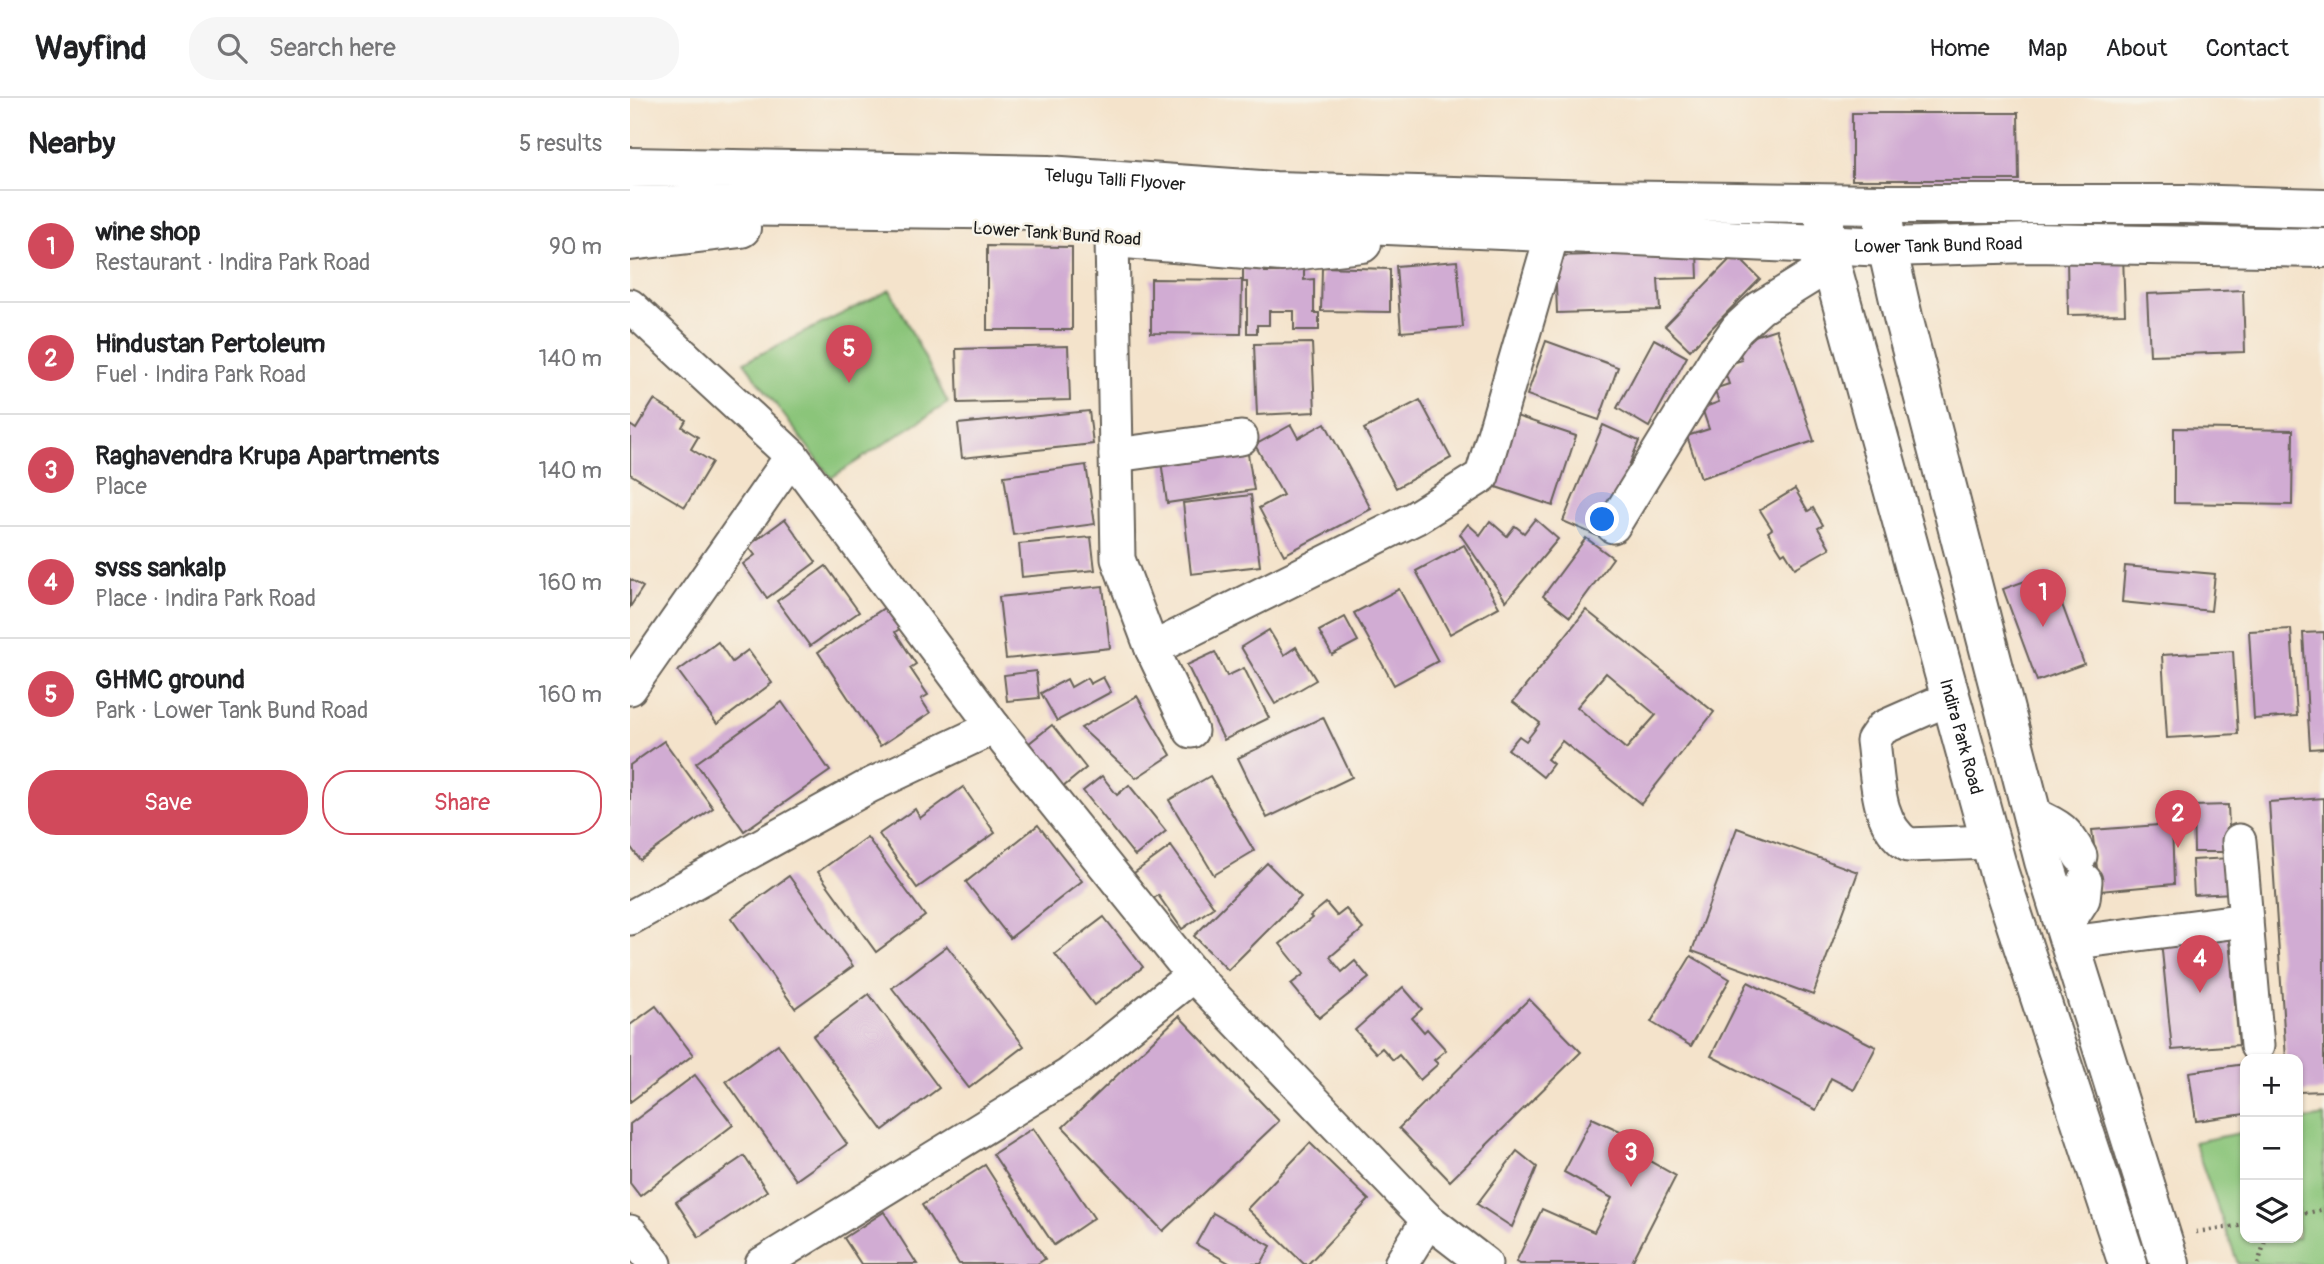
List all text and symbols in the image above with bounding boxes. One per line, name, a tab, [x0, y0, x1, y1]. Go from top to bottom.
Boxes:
search box	[189, 17, 679, 80]
text: Wayfind	[35, 28, 147, 69]
icon: search	[213, 29, 251, 67]
text: Search here	[269, 32, 396, 64]
text: Home	[1929, 34, 1990, 63]
text: Map	[2028, 34, 2068, 63]
text: About	[2106, 34, 2168, 63]
text: Contact	[2206, 34, 2289, 63]
text: Nearby	[28, 125, 115, 162]
text: 5 results	[519, 129, 602, 158]
street label: Telugu Talli Flyover	[1043, 163, 1187, 196]
text: wine shop	[95, 216, 200, 248]
street label: Lower Tank Bund Road	[972, 217, 1142, 251]
text: 1	[47, 232, 56, 261]
text: 90 m	[549, 232, 602, 261]
street label: Lower Tank Bund Road	[1853, 232, 2023, 259]
text: Restaurant · Indira Park Road	[95, 248, 370, 277]
pin: 5	[826, 325, 872, 383]
text: Hindustan Pertoleum	[95, 328, 325, 360]
text: 2	[45, 344, 57, 373]
text: 140 m	[539, 344, 602, 373]
text: Fuel · Indira Park Road	[95, 360, 306, 389]
text: Raghavendra Krupa Apartments	[95, 440, 439, 472]
text: 3	[45, 456, 57, 485]
text: 140 m	[539, 456, 602, 485]
text: Place	[95, 472, 147, 501]
your location	[1585, 502, 1619, 536]
text: svss sankalp	[95, 552, 226, 584]
text: 4	[44, 568, 58, 597]
text: 160 m	[538, 568, 602, 597]
pin: 1	[2020, 569, 2066, 627]
text: Place · Indira Park Road	[95, 584, 316, 613]
text: GHMC ground	[95, 664, 245, 696]
street label: Indira Park Road	[1934, 676, 1988, 797]
text: 5	[45, 680, 57, 709]
text: 160 m	[538, 680, 602, 709]
text: Park · Lower Tank Bund Road	[95, 696, 368, 725]
button: Save	[28, 770, 308, 835]
button: Share	[322, 770, 602, 835]
pin: 2	[2155, 790, 2201, 848]
pin: 4	[2177, 935, 2223, 993]
map controls	[2240, 1054, 2303, 1243]
button: +	[2240, 1054, 2303, 1117]
button: −	[2240, 1117, 2303, 1180]
pin: 3	[1608, 1129, 1654, 1187]
button: layers	[2240, 1180, 2303, 1243]

